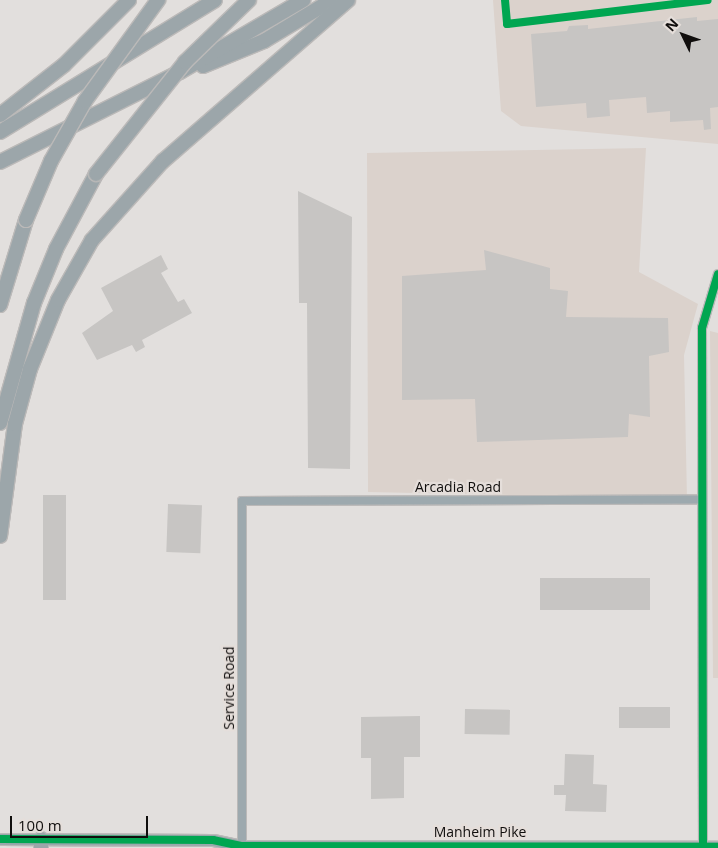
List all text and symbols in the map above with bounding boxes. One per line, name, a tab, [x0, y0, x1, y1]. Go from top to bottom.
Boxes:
north arrow	[658, 10, 708, 60]
text: N	[661, 14, 682, 35]
street label: Arcadia Road	[415, 479, 501, 495]
street label: Service Road	[221, 646, 237, 730]
scale bar	[12, 806, 150, 838]
text: 100 m	[18, 815, 62, 835]
street label: Manheim Pike	[434, 824, 526, 840]

